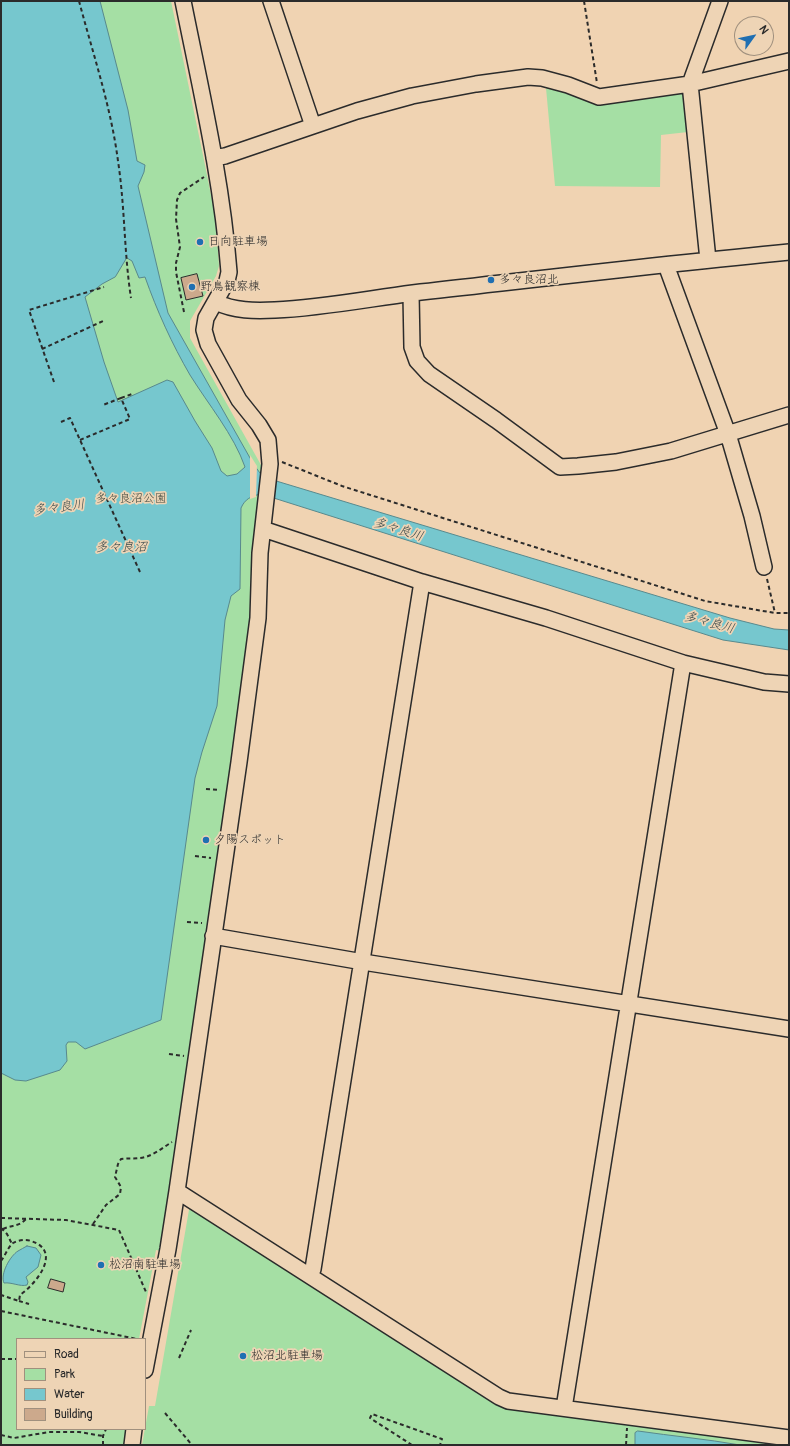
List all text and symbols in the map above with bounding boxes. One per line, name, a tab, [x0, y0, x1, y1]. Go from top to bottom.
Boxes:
north arrow	[734, 16, 774, 56]
text: N	[756, 23, 771, 36]
place label: 日向駐車場	[208, 235, 268, 249]
marker: 日向駐車場	[195, 237, 205, 247]
place label: 多々良沼北	[499, 273, 559, 287]
marker: 多々良沼北	[486, 275, 496, 285]
place label: 野鳥観察棟	[200, 280, 260, 294]
marker: 野鳥観察棟	[187, 282, 197, 292]
park label: 多々良沼公園	[95, 492, 167, 506]
water label: 多々良川	[32, 497, 86, 519]
water label: 多々良川	[371, 515, 425, 545]
water label: 多々良沼	[95, 540, 147, 556]
water label: 多々良川	[682, 609, 736, 637]
place label: 夕陽スポット	[214, 833, 286, 847]
marker: 夕陽スポット	[201, 835, 211, 845]
place label: 松沼南駐車場	[109, 1258, 181, 1272]
marker: 松沼南駐車場	[96, 1260, 106, 1270]
legend	[16, 1338, 146, 1430]
text: Road	[54, 1347, 79, 1362]
place label: 松沼北駐車場	[251, 1349, 323, 1363]
marker: 松沼北駐車場	[238, 1351, 248, 1361]
text: Park	[54, 1367, 75, 1382]
text: Water	[54, 1387, 85, 1402]
text: Building	[54, 1407, 93, 1422]

